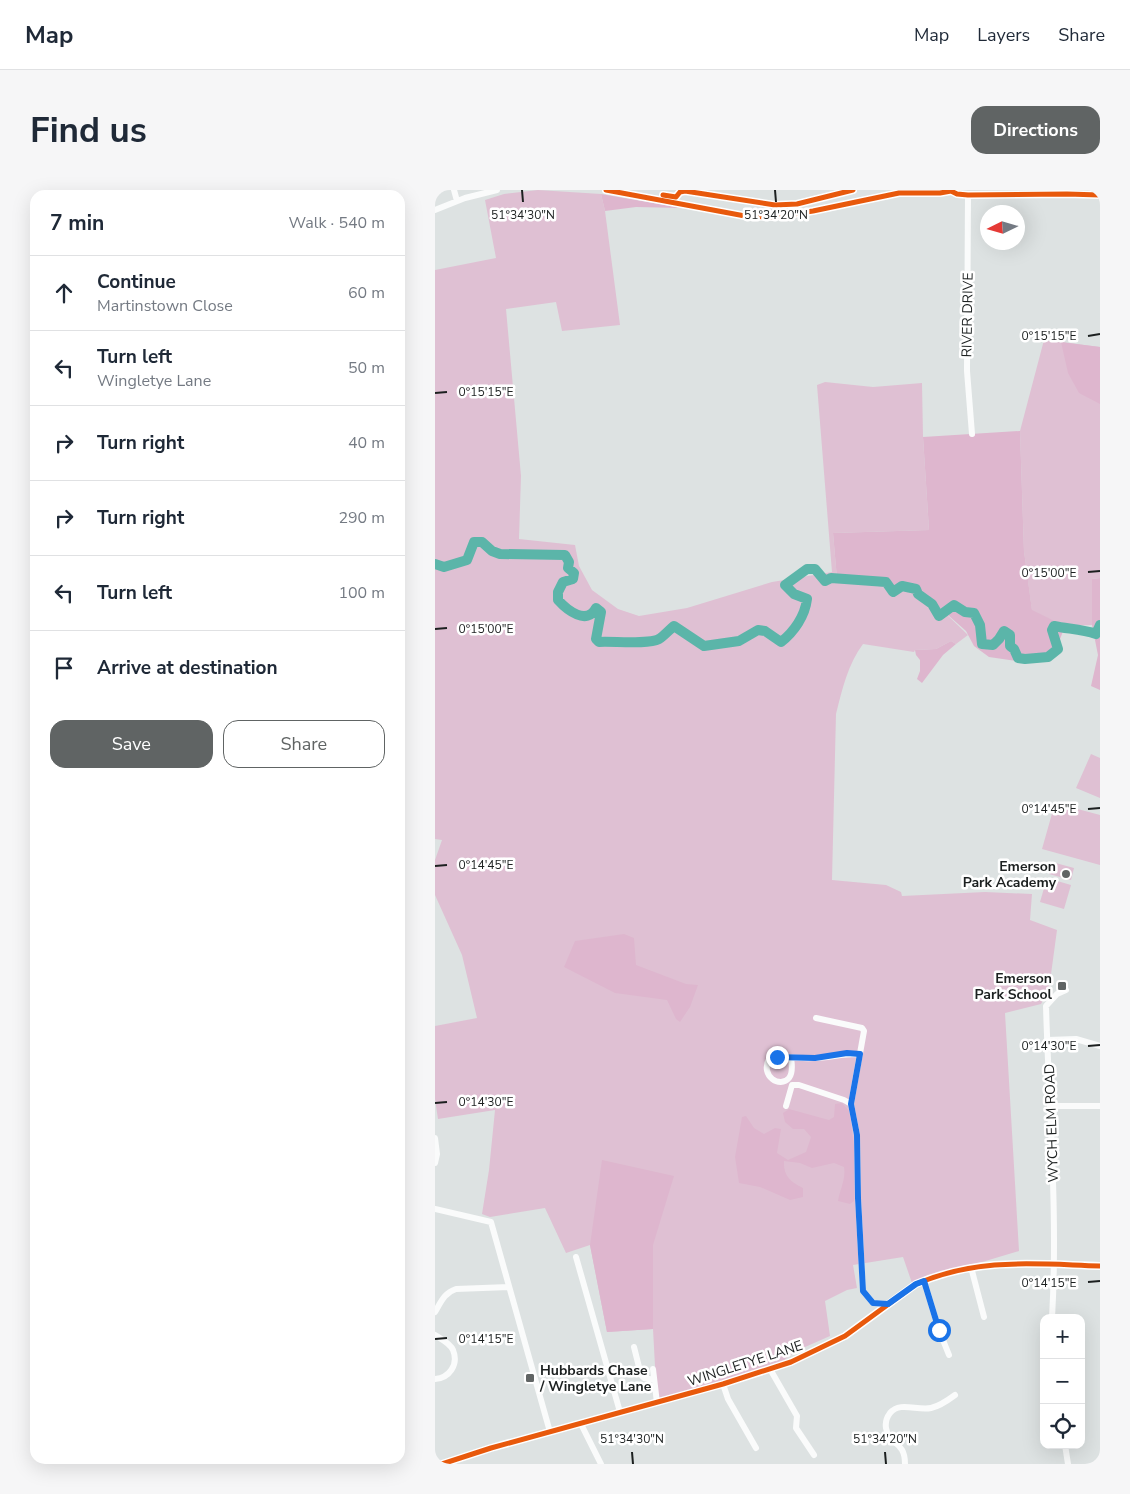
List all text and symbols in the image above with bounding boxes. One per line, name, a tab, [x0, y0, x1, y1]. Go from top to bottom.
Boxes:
text: Map	[25, 19, 73, 51]
text: Map	[914, 23, 949, 47]
text: Layers	[977, 23, 1030, 47]
text: Share	[1058, 23, 1105, 47]
button: Directions	[971, 106, 1100, 154]
text: Find us	[30, 107, 147, 154]
north arrow	[980, 205, 1025, 250]
text: 51°34'30"N	[491, 207, 555, 223]
text: 51°34'20"N	[744, 207, 808, 223]
text: 7 min	[50, 209, 104, 237]
text: Walk · 540 m	[289, 212, 385, 234]
text: Continue	[97, 269, 176, 295]
street label: RIVER DRIVE	[957, 272, 978, 358]
icon: ahead	[50, 279, 78, 307]
text: 60 m	[348, 282, 385, 304]
text: Martinstown Close	[97, 295, 233, 317]
text: 0°15'15"E	[1022, 328, 1076, 344]
text: Turn left	[97, 344, 172, 370]
icon: left	[50, 354, 78, 382]
text: 50 m	[348, 357, 385, 379]
text: Wingletye Lane	[97, 370, 211, 392]
text: 0°15'15"E	[459, 384, 513, 400]
icon: right	[50, 429, 78, 457]
text: Turn right	[97, 430, 184, 456]
text: 40 m	[348, 432, 385, 454]
icon: right	[50, 504, 78, 532]
text: Turn right	[97, 505, 184, 531]
text: 290 m	[338, 507, 385, 529]
text: 0°15'00"E	[1022, 565, 1076, 581]
icon: left	[50, 579, 78, 607]
text: Turn left	[97, 580, 172, 606]
text: 100 m	[338, 582, 385, 604]
text: 0°15'00"E	[459, 621, 513, 637]
icon: arrive	[50, 654, 78, 682]
text: Arrive at destination	[97, 655, 278, 681]
button: Save	[50, 720, 213, 768]
button: Share	[223, 720, 385, 768]
text: 0°14'45"E	[1022, 801, 1076, 817]
text: 0°14'45"E	[459, 857, 513, 873]
place label: Emerson Park Academy	[963, 857, 1057, 892]
marker: Emerson Park Academy	[1060, 868, 1072, 880]
place label: Emerson Park School	[975, 969, 1053, 1004]
marker: Emerson Park School	[1056, 980, 1068, 992]
text: 0°14'30"E	[1022, 1038, 1076, 1054]
route end	[766, 1046, 789, 1069]
street label: WYCH ELM ROAD	[1040, 1063, 1063, 1183]
text: 0°14'30"E	[459, 1094, 513, 1110]
text: 0°14'15"E	[1022, 1275, 1076, 1291]
map controls	[1040, 1314, 1085, 1449]
button: +	[1040, 1314, 1085, 1359]
route start	[928, 1319, 951, 1342]
text: 0°14'15"E	[459, 1331, 513, 1347]
street label: WINGLETYE LANE	[685, 1336, 805, 1391]
button: −	[1040, 1359, 1085, 1404]
place label: Hubbards Chase / Wingletye Lane	[539, 1361, 652, 1396]
marker: Hubbards Chase / Wingletye Lane	[524, 1372, 536, 1384]
button: locate	[1040, 1404, 1085, 1449]
text: 51°34'30"N	[600, 1431, 664, 1447]
text: 51°34'20"N	[853, 1431, 917, 1447]

